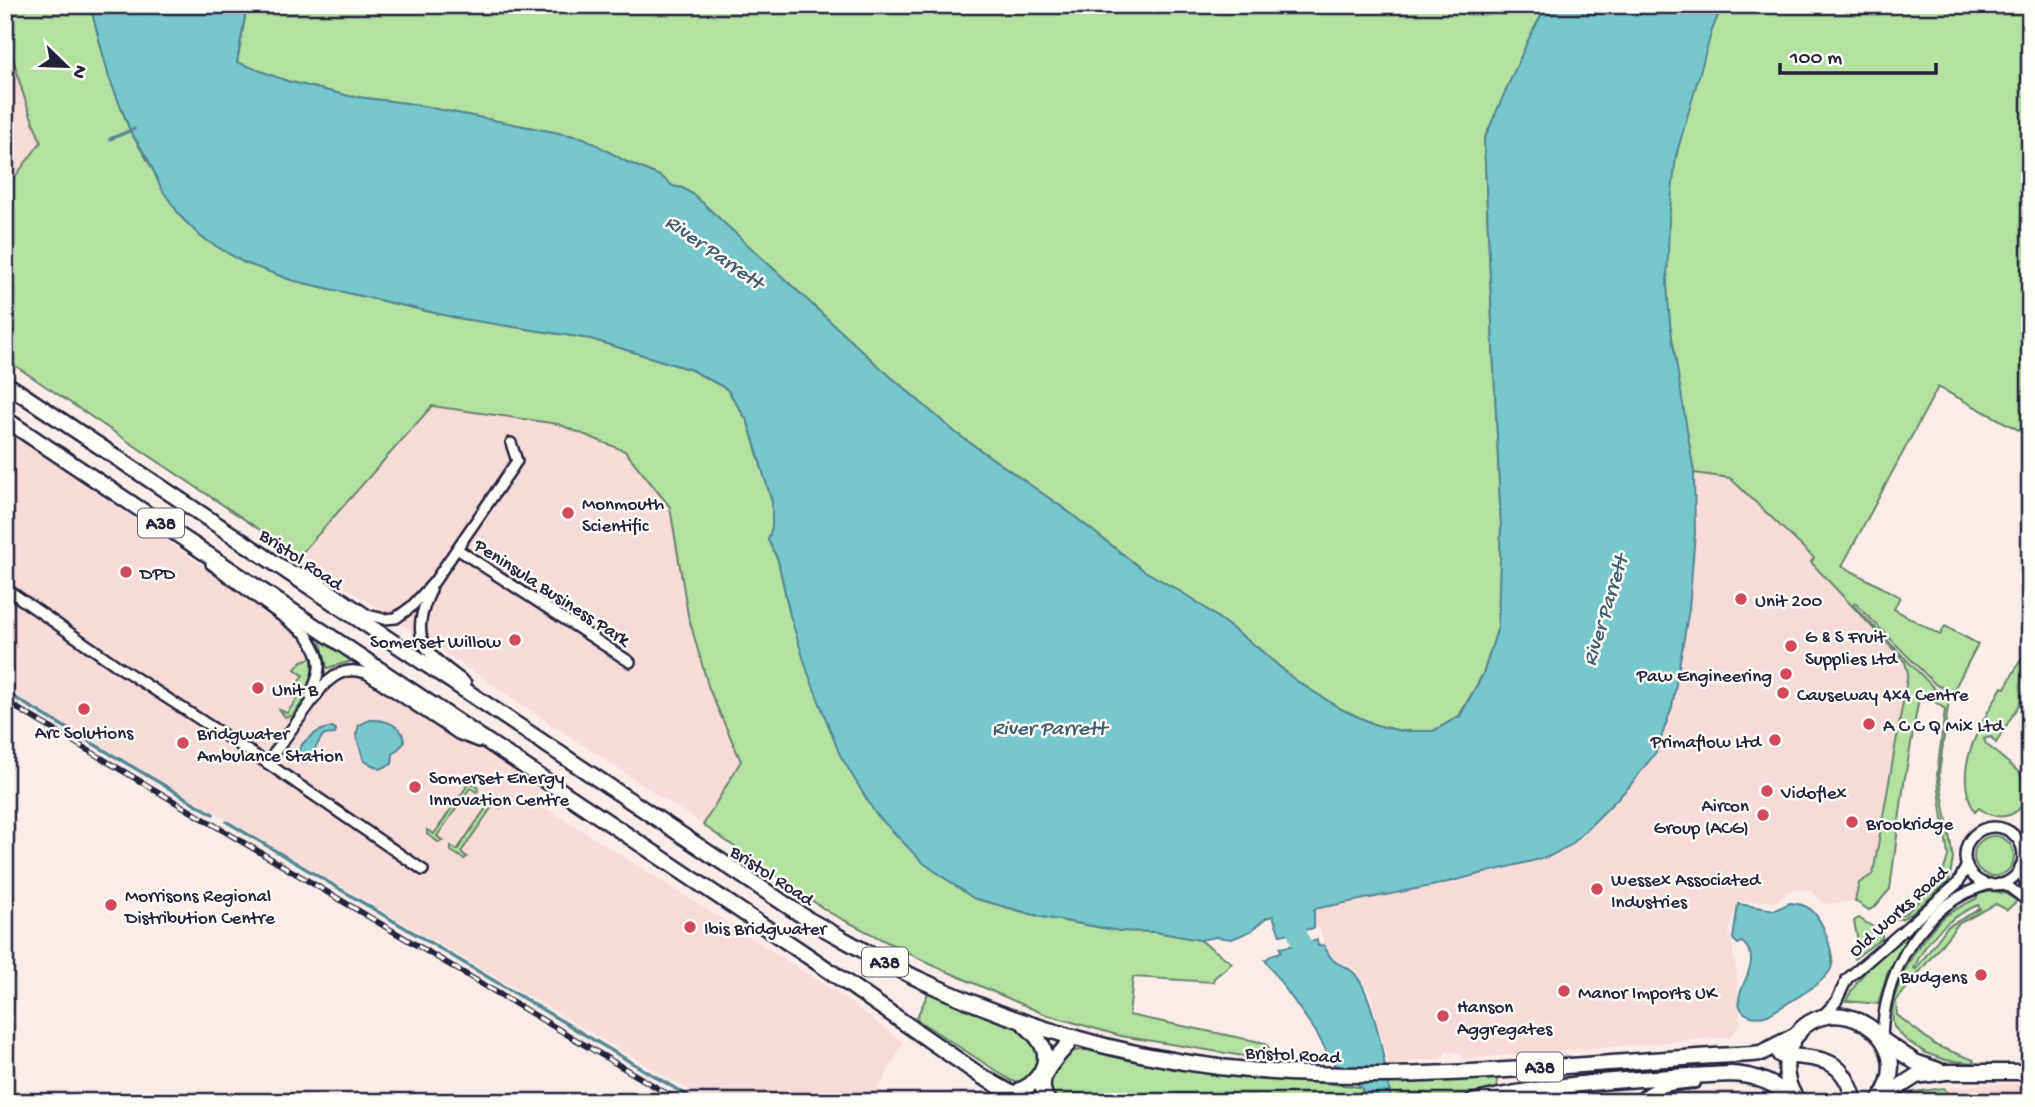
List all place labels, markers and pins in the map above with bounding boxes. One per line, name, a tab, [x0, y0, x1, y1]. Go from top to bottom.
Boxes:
place label: Monmouth Scientific	[582, 494, 664, 539]
marker: Monmouth Scientific	[560, 505, 576, 521]
marker: DPD	[118, 564, 134, 580]
place label: DPD	[138, 564, 176, 587]
marker: Unit 200	[1733, 591, 1749, 607]
place label: Unit 200	[1755, 591, 1822, 614]
place label: G & S Fruit Supplies Ltd	[1805, 627, 1899, 672]
place label: Somerset Willow	[370, 632, 501, 655]
marker: Somerset Willow	[507, 632, 523, 648]
marker: G & S Fruit Supplies Ltd	[1783, 638, 1799, 654]
place label: Paw Engineering	[1636, 666, 1772, 689]
marker: Paw Engineering	[1778, 666, 1794, 682]
marker: Unit B	[250, 680, 266, 696]
place label: Unit B	[272, 680, 319, 703]
marker: Causeway 4x4 Centre	[1775, 685, 1791, 701]
place label: Causeway 4x4 Centre	[1797, 685, 1969, 708]
marker: Arc Solutions	[76, 701, 92, 717]
marker: A C C Q Mix Ltd	[1861, 716, 1877, 732]
place label: A C C Q Mix Ltd	[1883, 716, 2005, 739]
place label: Arc Solutions	[35, 723, 134, 746]
place label: Bridgwater Ambulance Station	[196, 724, 343, 769]
place label: Primaflow Ltd	[1650, 732, 1763, 755]
marker: Primaflow Ltd	[1767, 732, 1783, 748]
marker: Bridgwater Ambulance Station	[175, 735, 191, 751]
place label: Somerset Energy Innovation Centre	[429, 768, 569, 813]
marker: Somerset Energy Innovation Centre	[407, 779, 423, 795]
marker: Vidoflex	[1759, 783, 1775, 799]
place label: Vidoflex	[1780, 783, 1846, 806]
place label: Aircon Group (ACG)	[1653, 796, 1749, 841]
marker: Aircon Group (ACG)	[1755, 807, 1771, 823]
marker: Brookridge	[1844, 814, 1860, 830]
place label: Brookridge	[1865, 814, 1953, 837]
place label: Wessex Associated Industries	[1611, 870, 1762, 915]
marker: Wessex Associated Industries	[1589, 881, 1605, 897]
place label: Morrisons Regional Distribution Centre	[123, 886, 275, 931]
marker: Morrisons Regional Distribution Centre	[103, 897, 119, 913]
marker: Ibis Bridgwater	[682, 919, 698, 935]
place label: Ibis Bridgwater	[704, 919, 829, 942]
place label: Budgens	[1900, 967, 1968, 990]
marker: Budgens	[1973, 967, 1989, 983]
marker: Manor Imports UK	[1556, 983, 1572, 999]
place label: Manor Imports UK	[1578, 983, 1719, 1006]
place label: Hanson Aggregates	[1457, 997, 1553, 1042]
marker: Hanson Aggregates	[1435, 1008, 1451, 1024]

